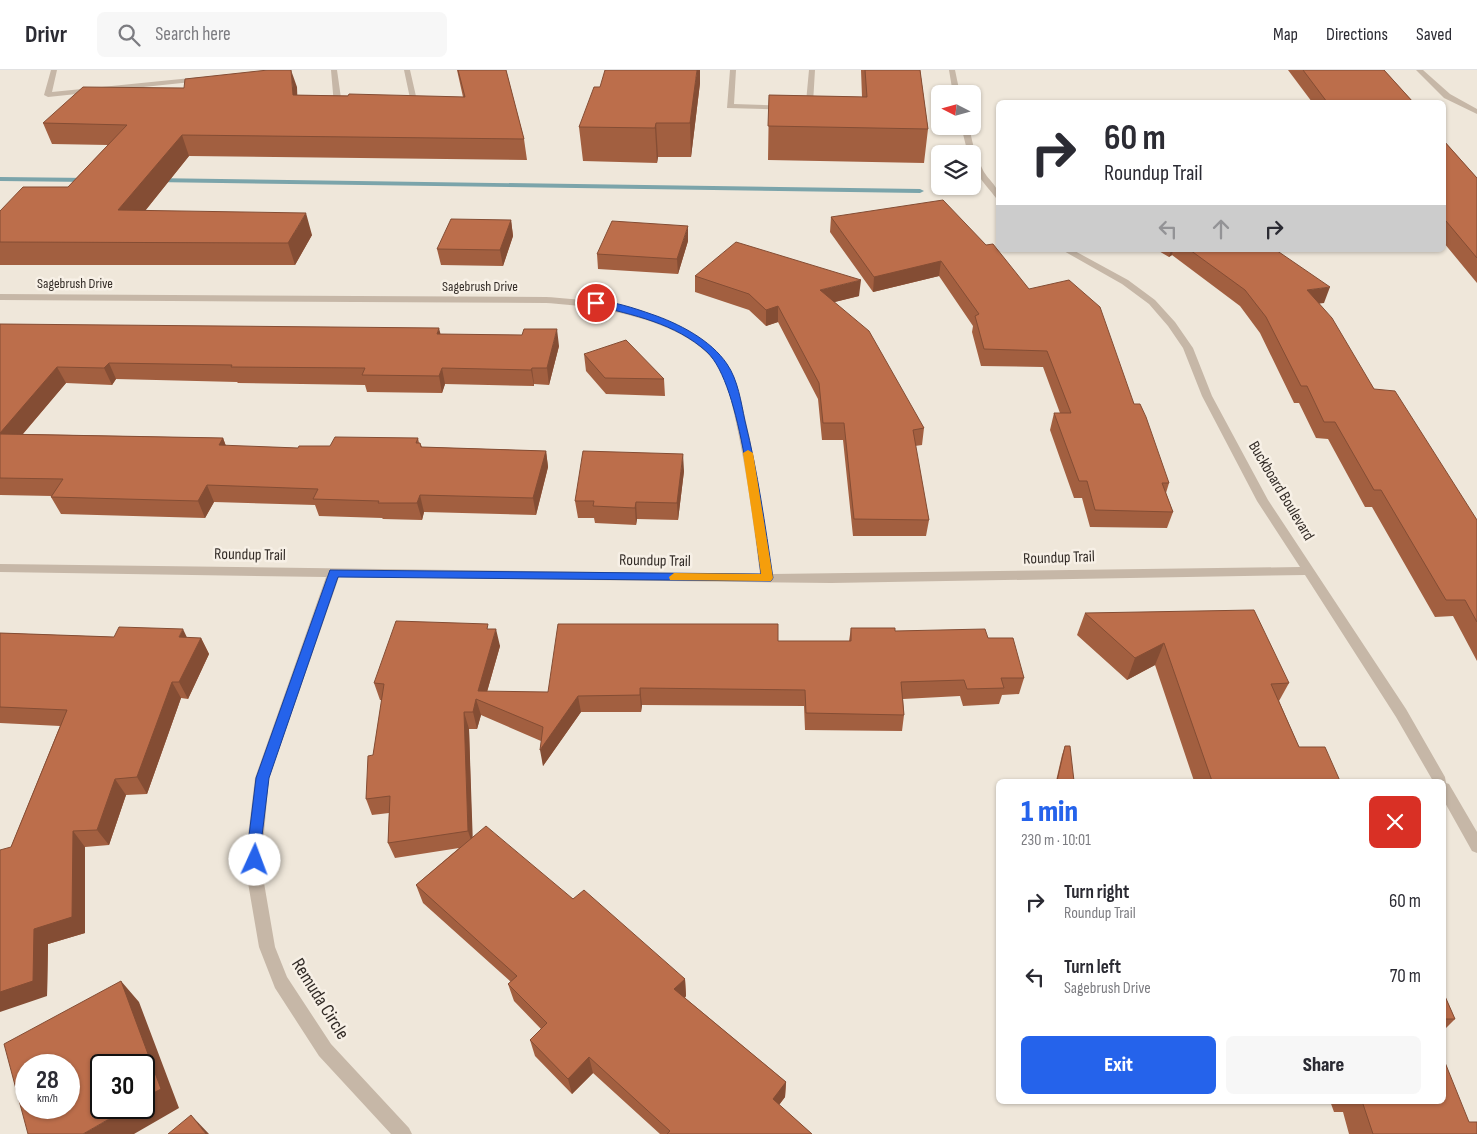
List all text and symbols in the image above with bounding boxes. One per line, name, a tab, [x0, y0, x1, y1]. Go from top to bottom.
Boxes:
search box	[97, 12, 447, 57]
text: Drivr	[25, 20, 67, 49]
icon: search	[115, 21, 143, 49]
text: Search here	[155, 23, 231, 46]
text: Map	[1273, 24, 1298, 45]
text: Directions	[1326, 24, 1388, 45]
text: Saved	[1416, 24, 1452, 45]
north arrow	[931, 85, 981, 135]
map controls	[931, 85, 981, 195]
text: 60 m	[1104, 117, 1166, 160]
icon: right	[1021, 120, 1086, 185]
button: layers	[931, 145, 981, 195]
text: Roundup Trail	[1104, 160, 1203, 187]
icon: left	[1154, 215, 1182, 243]
icon: ahead	[1207, 215, 1235, 243]
icon: right	[1260, 215, 1288, 243]
street label: Sagebrush Drive	[37, 275, 113, 292]
street label: Sagebrush Drive	[442, 278, 518, 295]
pin	[575, 282, 617, 324]
icon: arrive	[582, 289, 610, 317]
street label: Buckboard Boulevard	[1244, 438, 1318, 544]
street label: Roundup Trail	[214, 545, 286, 565]
street label: Roundup Trail	[1023, 547, 1095, 569]
street label: Roundup Trail	[619, 551, 691, 571]
text: 1 min	[1021, 794, 1078, 830]
button: close	[1369, 796, 1421, 848]
text: 230 m · 10:01	[1021, 831, 1091, 850]
position arrow	[228, 833, 280, 885]
text: Turn right	[1064, 881, 1129, 904]
icon: right	[1021, 888, 1049, 916]
text: 60 m	[1389, 890, 1421, 913]
text: Roundup Trail	[1064, 904, 1136, 923]
street label: Remuda Circle	[286, 954, 354, 1044]
text: Turn left	[1064, 956, 1121, 979]
icon: left	[1021, 963, 1049, 991]
text: 70 m	[1390, 965, 1421, 988]
text: Sagebrush Drive	[1064, 979, 1151, 998]
button: Exit	[1021, 1036, 1216, 1094]
button: Share	[1226, 1036, 1421, 1094]
speed limit sign: 30	[90, 1054, 155, 1119]
text: 28	[36, 1065, 59, 1096]
text: km/h	[37, 1091, 58, 1106]

